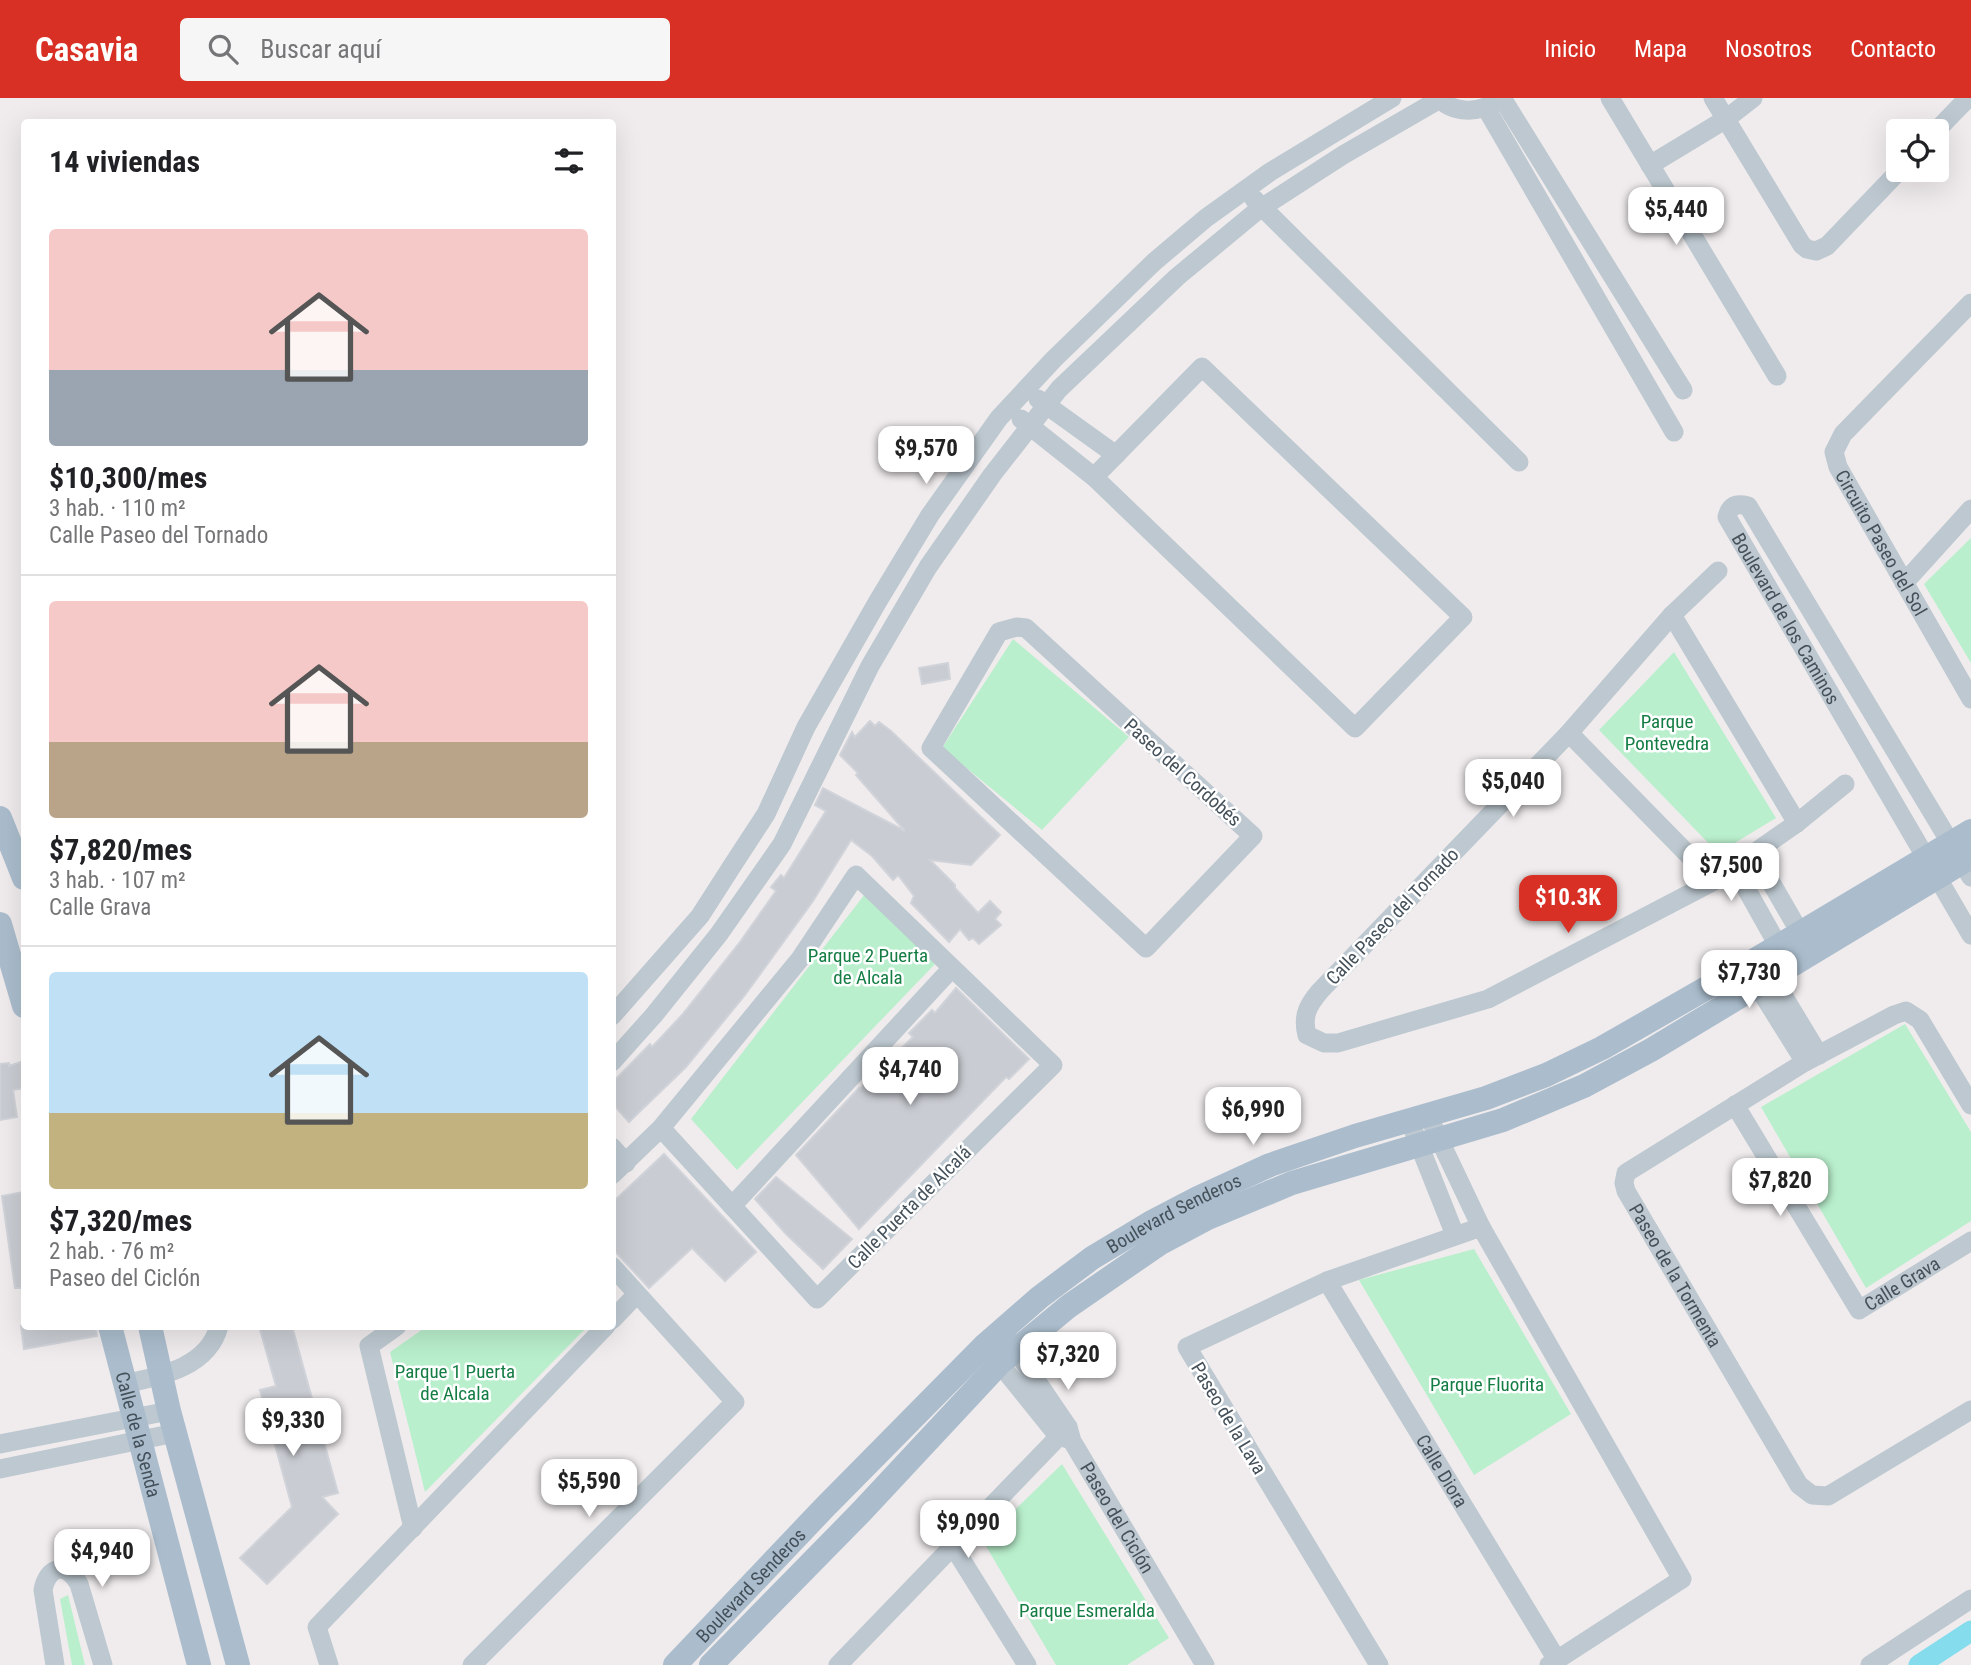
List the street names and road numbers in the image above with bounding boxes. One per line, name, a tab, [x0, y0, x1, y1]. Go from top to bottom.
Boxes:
street label: Circuito Paseo del Sol	[1830, 466, 1932, 620]
street label: Boulevard de los Caminos	[1727, 529, 1845, 708]
street label: Paseo del Cordobés	[1119, 714, 1246, 831]
street label: Calle Paseo del Tornado	[1321, 843, 1464, 989]
street label: Calle Puerta de Alcalá	[843, 1141, 976, 1274]
street label: Boulevard Senderos	[1103, 1169, 1245, 1258]
street label: Paseo de la Tormenta	[1624, 1200, 1726, 1352]
street label: Calle Grava	[1860, 1252, 1944, 1316]
street label: Paseo de la Lava	[1186, 1358, 1271, 1478]
street label: Calle de la Senda	[110, 1369, 165, 1500]
street label: Calle Diora	[1411, 1430, 1473, 1512]
street label: Paseo del Ciclón	[1075, 1458, 1159, 1577]
street label: Boulevard Senderos	[691, 1524, 811, 1647]

